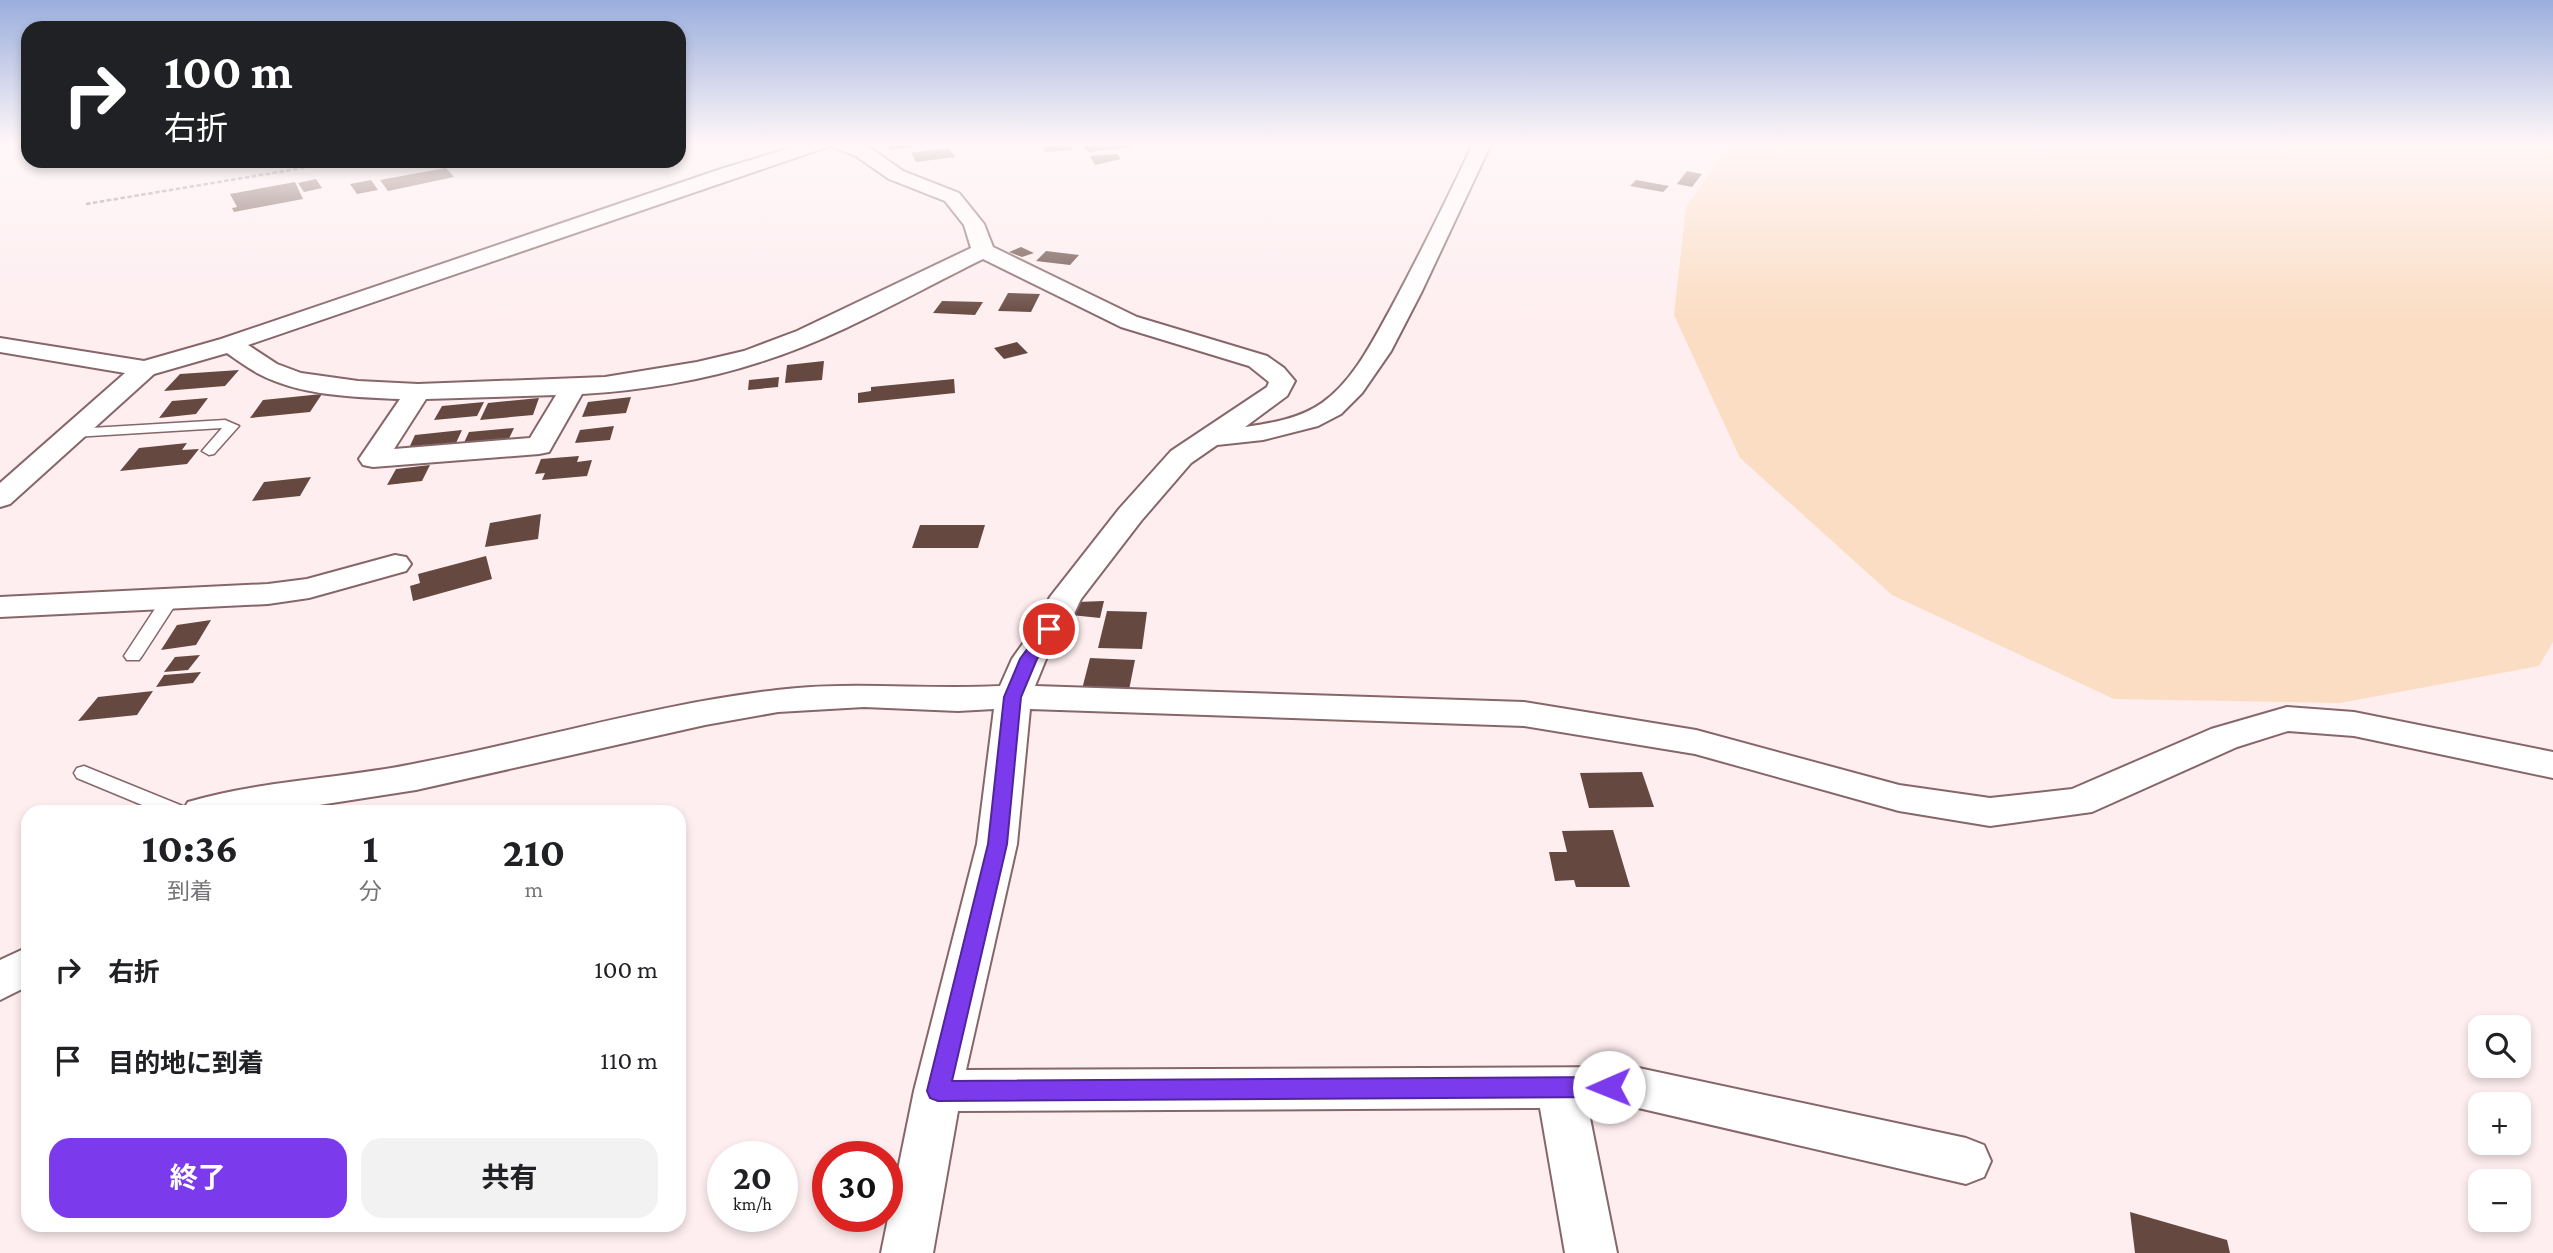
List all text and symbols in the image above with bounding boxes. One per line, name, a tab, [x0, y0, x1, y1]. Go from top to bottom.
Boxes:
text: 100 m	[164, 44, 293, 99]
icon: right	[49, 49, 140, 140]
text: 右折	[164, 110, 228, 146]
pin	[1019, 599, 1079, 659]
icon: arrive	[1030, 610, 1068, 648]
text: 10:36	[142, 824, 238, 871]
text: 1	[363, 824, 378, 871]
text: 210	[503, 828, 565, 875]
text: m	[525, 876, 543, 902]
text: 到着	[167, 878, 213, 904]
text: 分	[359, 878, 382, 904]
icon: right	[49, 951, 87, 989]
text: 100 m	[594, 955, 658, 984]
text: 右折	[108, 958, 160, 987]
map controls	[2468, 1015, 2531, 1232]
button: search	[2468, 1015, 2531, 1078]
icon: arrive	[49, 1042, 87, 1080]
text: 110 m	[600, 1046, 658, 1075]
text: 目的地に到着	[108, 1049, 264, 1078]
position arrow	[1572, 1050, 1646, 1124]
button: +	[2468, 1092, 2531, 1155]
button: 終了	[49, 1138, 347, 1218]
button: 共有	[361, 1138, 658, 1218]
speed limit sign: 30	[812, 1141, 903, 1232]
text: 20	[733, 1158, 772, 1197]
button: −	[2468, 1169, 2531, 1232]
text: km/h	[733, 1194, 772, 1214]

